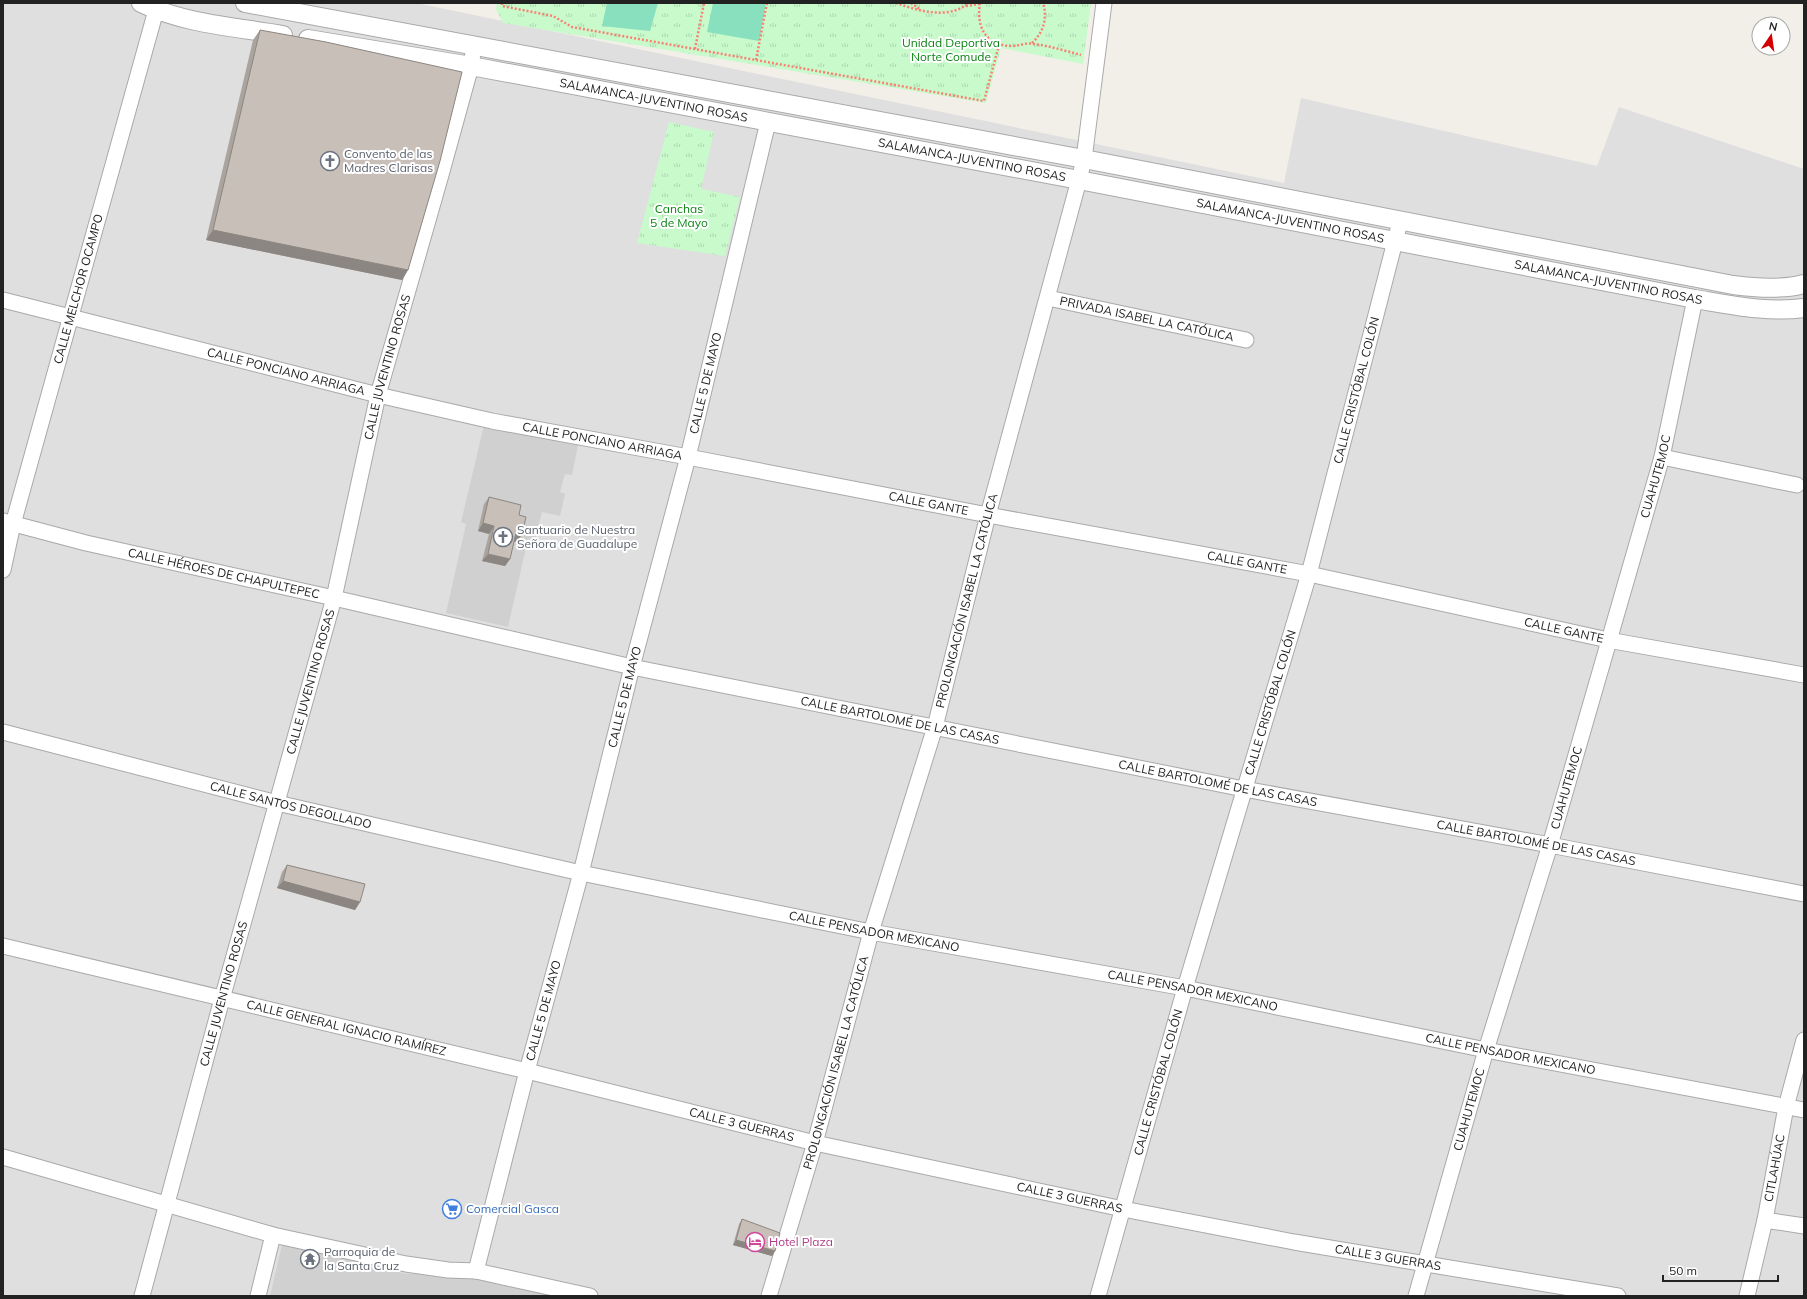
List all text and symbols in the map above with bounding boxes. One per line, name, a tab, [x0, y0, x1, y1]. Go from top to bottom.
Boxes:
north arrow	[1751, 16, 1791, 56]
text: N	[1768, 19, 1779, 34]
park label: Unidad Deportiva Norte Comude	[902, 35, 1000, 64]
street label: SALAMANCA-JUVENTINO ROSAS	[558, 75, 749, 125]
street label: SALAMANCA-JUVENTINO ROSAS	[877, 134, 1067, 184]
place label: Convento de las Madres Clarisas	[344, 146, 433, 175]
church icon: Convento de las Madres Clarisas	[319, 150, 341, 172]
street label: SALAMANCA-JUVENTINO ROSAS	[1195, 195, 1386, 246]
park label: Canchas 5 de Mayo	[650, 201, 708, 230]
street label: CALLE MELCHOR OCAMPO	[50, 212, 106, 366]
street label: SALAMANCA-JUVENTINO ROSAS	[1513, 256, 1704, 307]
street label: CALLE JUVENTINO ROSAS	[360, 292, 413, 441]
street label: PRIVADA ISABEL LA CATÓLICA	[1058, 293, 1235, 344]
street label: CALLE CRISTÓBAL COLÓN	[1330, 315, 1382, 465]
street label: CALLE 5 DE MAYO	[686, 331, 724, 435]
street label: CALLE PONCIANO ARRIAGA	[206, 344, 367, 398]
street label: CALLE PONCIANO ARRIAGA	[521, 419, 684, 463]
street label: CUAHUTEMOC	[1637, 433, 1673, 520]
street label: CALLE GANTE	[887, 488, 970, 518]
street label: PROLONGACIÓN ISABEL LA CATÓLICA	[932, 491, 1001, 710]
place label: Santuario de Nuestra Señora de Guadalupe	[517, 522, 637, 551]
church icon: Santuario de Nuestra Señora de Guadalupe	[492, 526, 514, 548]
street label: CALLE HÉROES DE CHAPULTEPEC	[127, 545, 321, 602]
street label: CALLE GANTE	[1206, 547, 1288, 577]
street label: CALLE JUVENTINO ROSAS	[283, 607, 338, 756]
street label: CALLE GANTE	[1523, 614, 1605, 646]
street label: CALLE CRISTÓBAL COLÓN	[1241, 628, 1299, 777]
street label: CALLE 5 DE MAYO	[604, 644, 644, 749]
street label: CALLE BARTOLOMÉ DE LAS CASAS	[799, 693, 1001, 747]
street label: CUAHUTEMOC	[1547, 744, 1585, 831]
street label: CALLE BARTOLOMÉ DE LAS CASAS	[1117, 756, 1319, 809]
street label: CALLE SANTOS DEGOLLADO	[208, 778, 373, 832]
street label: CALLE BARTOLOMÉ DE LAS CASAS	[1436, 816, 1637, 868]
street label: CALLE PENSADOR MEXICANO	[788, 908, 961, 955]
street label: CALLE JUVENTINO ROSAS	[196, 919, 250, 1068]
street label: PROLONGACIÓN ISABEL LA CATÓLICA	[800, 954, 871, 1171]
street label: CALLE 5 DE MAYO	[522, 958, 564, 1063]
street label: CALLE PENSADOR MEXICANO	[1106, 966, 1279, 1014]
street label: CALLE GENERAL IGNACIO RAMÍREZ	[245, 996, 448, 1058]
street label: CALLE CRISTÓBAL COLÓN	[1130, 1007, 1186, 1157]
street label: CALLE PENSADOR MEXICANO	[1424, 1030, 1597, 1078]
street label: CUAHUTEMOC	[1450, 1066, 1488, 1153]
street label: CALLE 3 GUERRAS	[688, 1104, 796, 1145]
street label: CITLAHÚAC	[1761, 1133, 1788, 1203]
street label: CALLE 3 GUERRAS	[1015, 1178, 1124, 1216]
supermarket icon: Comercial Gasca	[441, 1198, 463, 1220]
place label: Comercial Gasca	[466, 1201, 559, 1216]
hotel icon: Hotel Plaza	[744, 1231, 766, 1253]
place label: Hotel Plaza	[769, 1234, 833, 1249]
street label: CALLE 3 GUERRAS	[1334, 1241, 1442, 1273]
place label: Parroquia de la Santa Cruz	[324, 1244, 399, 1273]
temple icon: Parroquia de la Santa Cruz	[299, 1248, 321, 1270]
scale bar	[1663, 1257, 1778, 1283]
text: 50 m	[1669, 1263, 1697, 1278]

